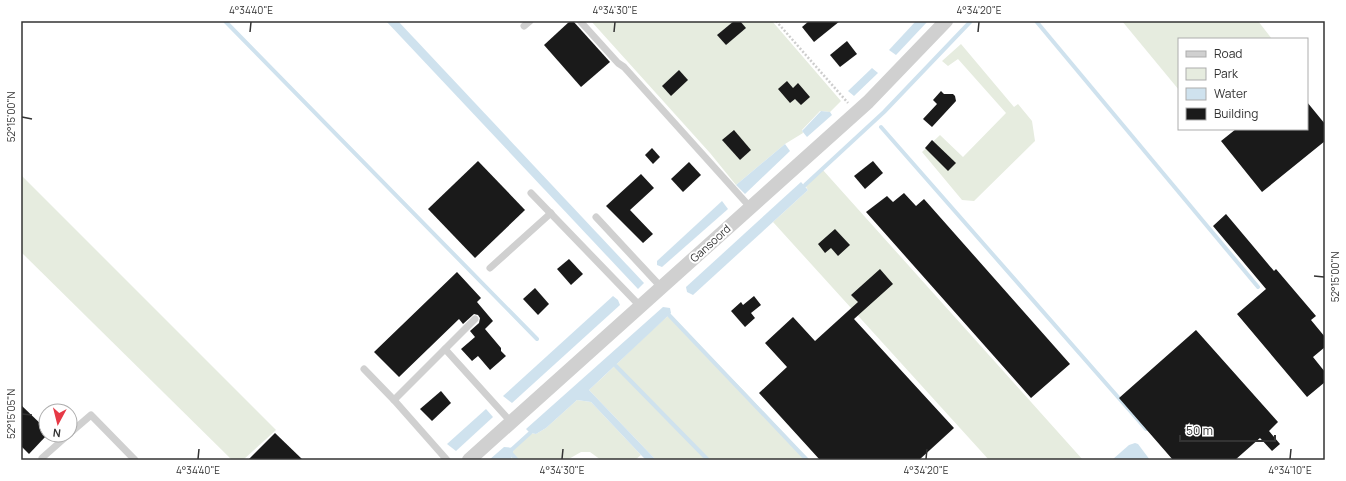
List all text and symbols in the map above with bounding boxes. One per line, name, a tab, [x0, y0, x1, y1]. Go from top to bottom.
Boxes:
text: 4°34'40"E	[229, 3, 273, 17]
text: 4°34'30"E	[593, 3, 638, 17]
text: 4°34'20"E	[956, 3, 1002, 17]
legend	[1178, 38, 1308, 130]
text: Road	[1214, 45, 1242, 62]
text: Park	[1214, 65, 1239, 82]
text: Water	[1214, 85, 1248, 102]
text: 52°15'00"N	[4, 92, 18, 142]
text: Building	[1214, 105, 1258, 122]
street label: Gansoord	[687, 221, 733, 265]
text: 52°15'00"N	[1328, 252, 1342, 302]
text: 52°15'05"N	[4, 389, 18, 439]
north arrow	[38, 403, 78, 443]
scale bar	[1180, 417, 1275, 443]
text: 50 m	[1186, 422, 1213, 439]
text: N	[52, 425, 62, 441]
text: 4°34'40"E	[176, 463, 220, 477]
text: 4°34'30"E	[540, 463, 585, 477]
text: 4°34'20"E	[903, 463, 949, 477]
text: 4°34'10"E	[1268, 463, 1312, 477]

